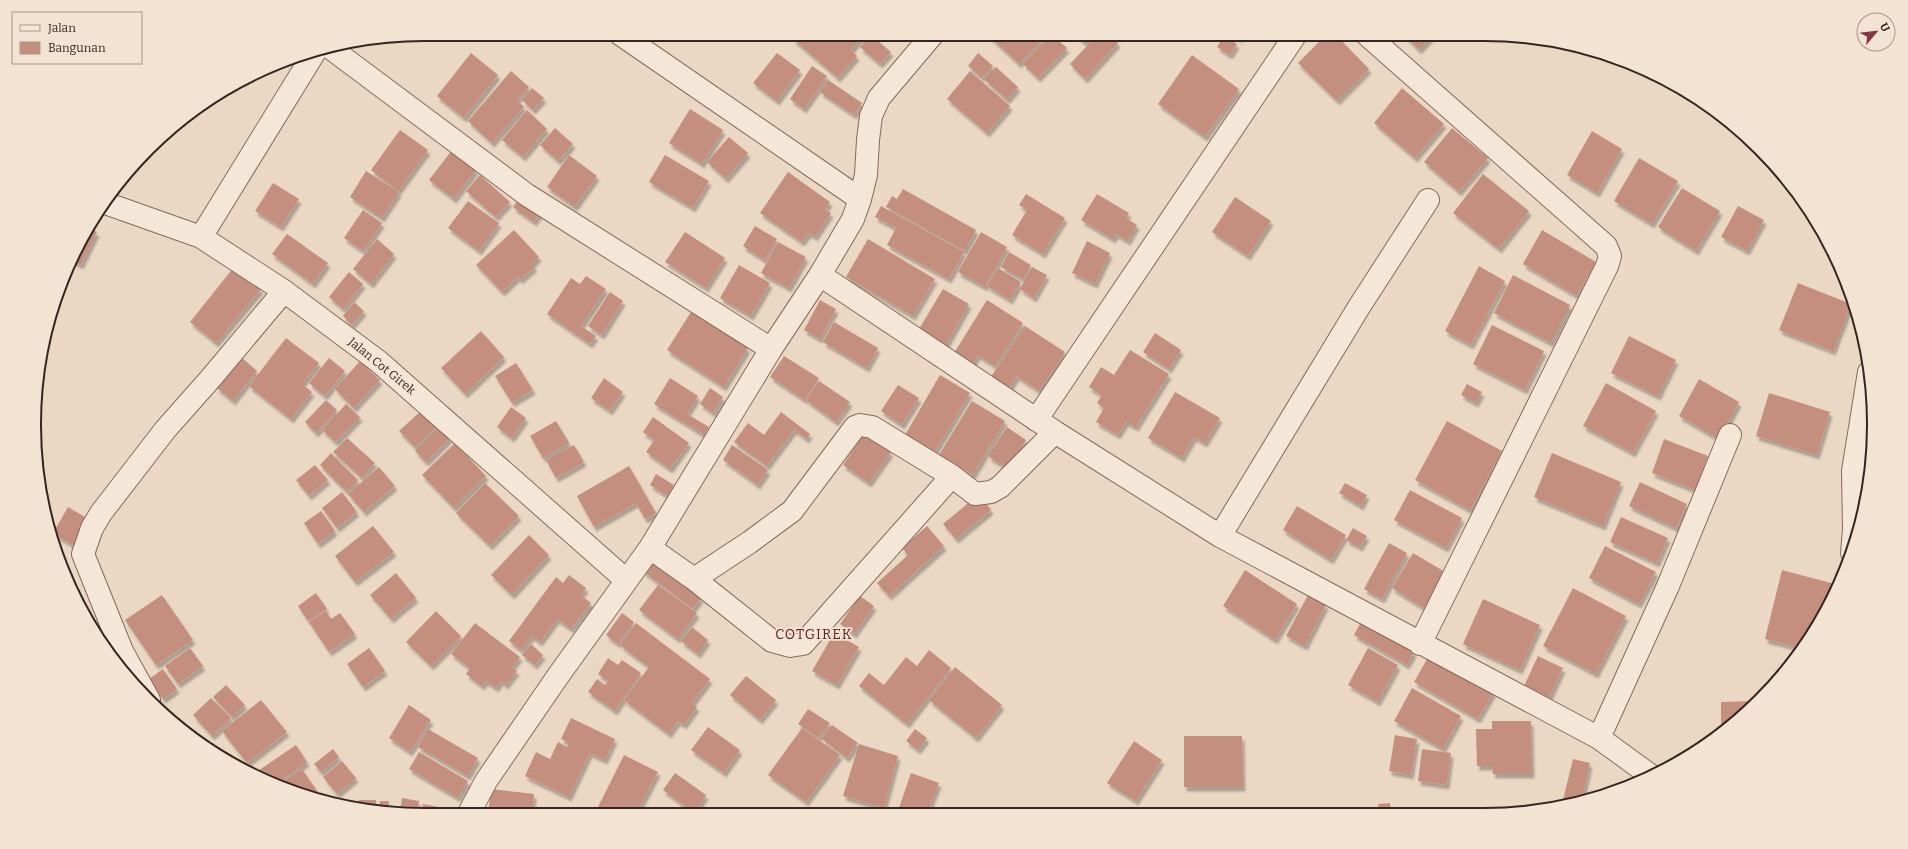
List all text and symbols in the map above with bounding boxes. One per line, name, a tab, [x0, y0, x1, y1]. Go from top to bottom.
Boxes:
legend	[12, 12, 142, 64]
north arrow	[1856, 12, 1896, 52]
text: Jalan	[47, 21, 76, 35]
text: U	[1877, 21, 1892, 34]
text: Bangunan	[48, 41, 106, 55]
street label: Jalan Cot Girek	[345, 334, 418, 397]
district label: COTGIREK	[775, 626, 853, 643]

